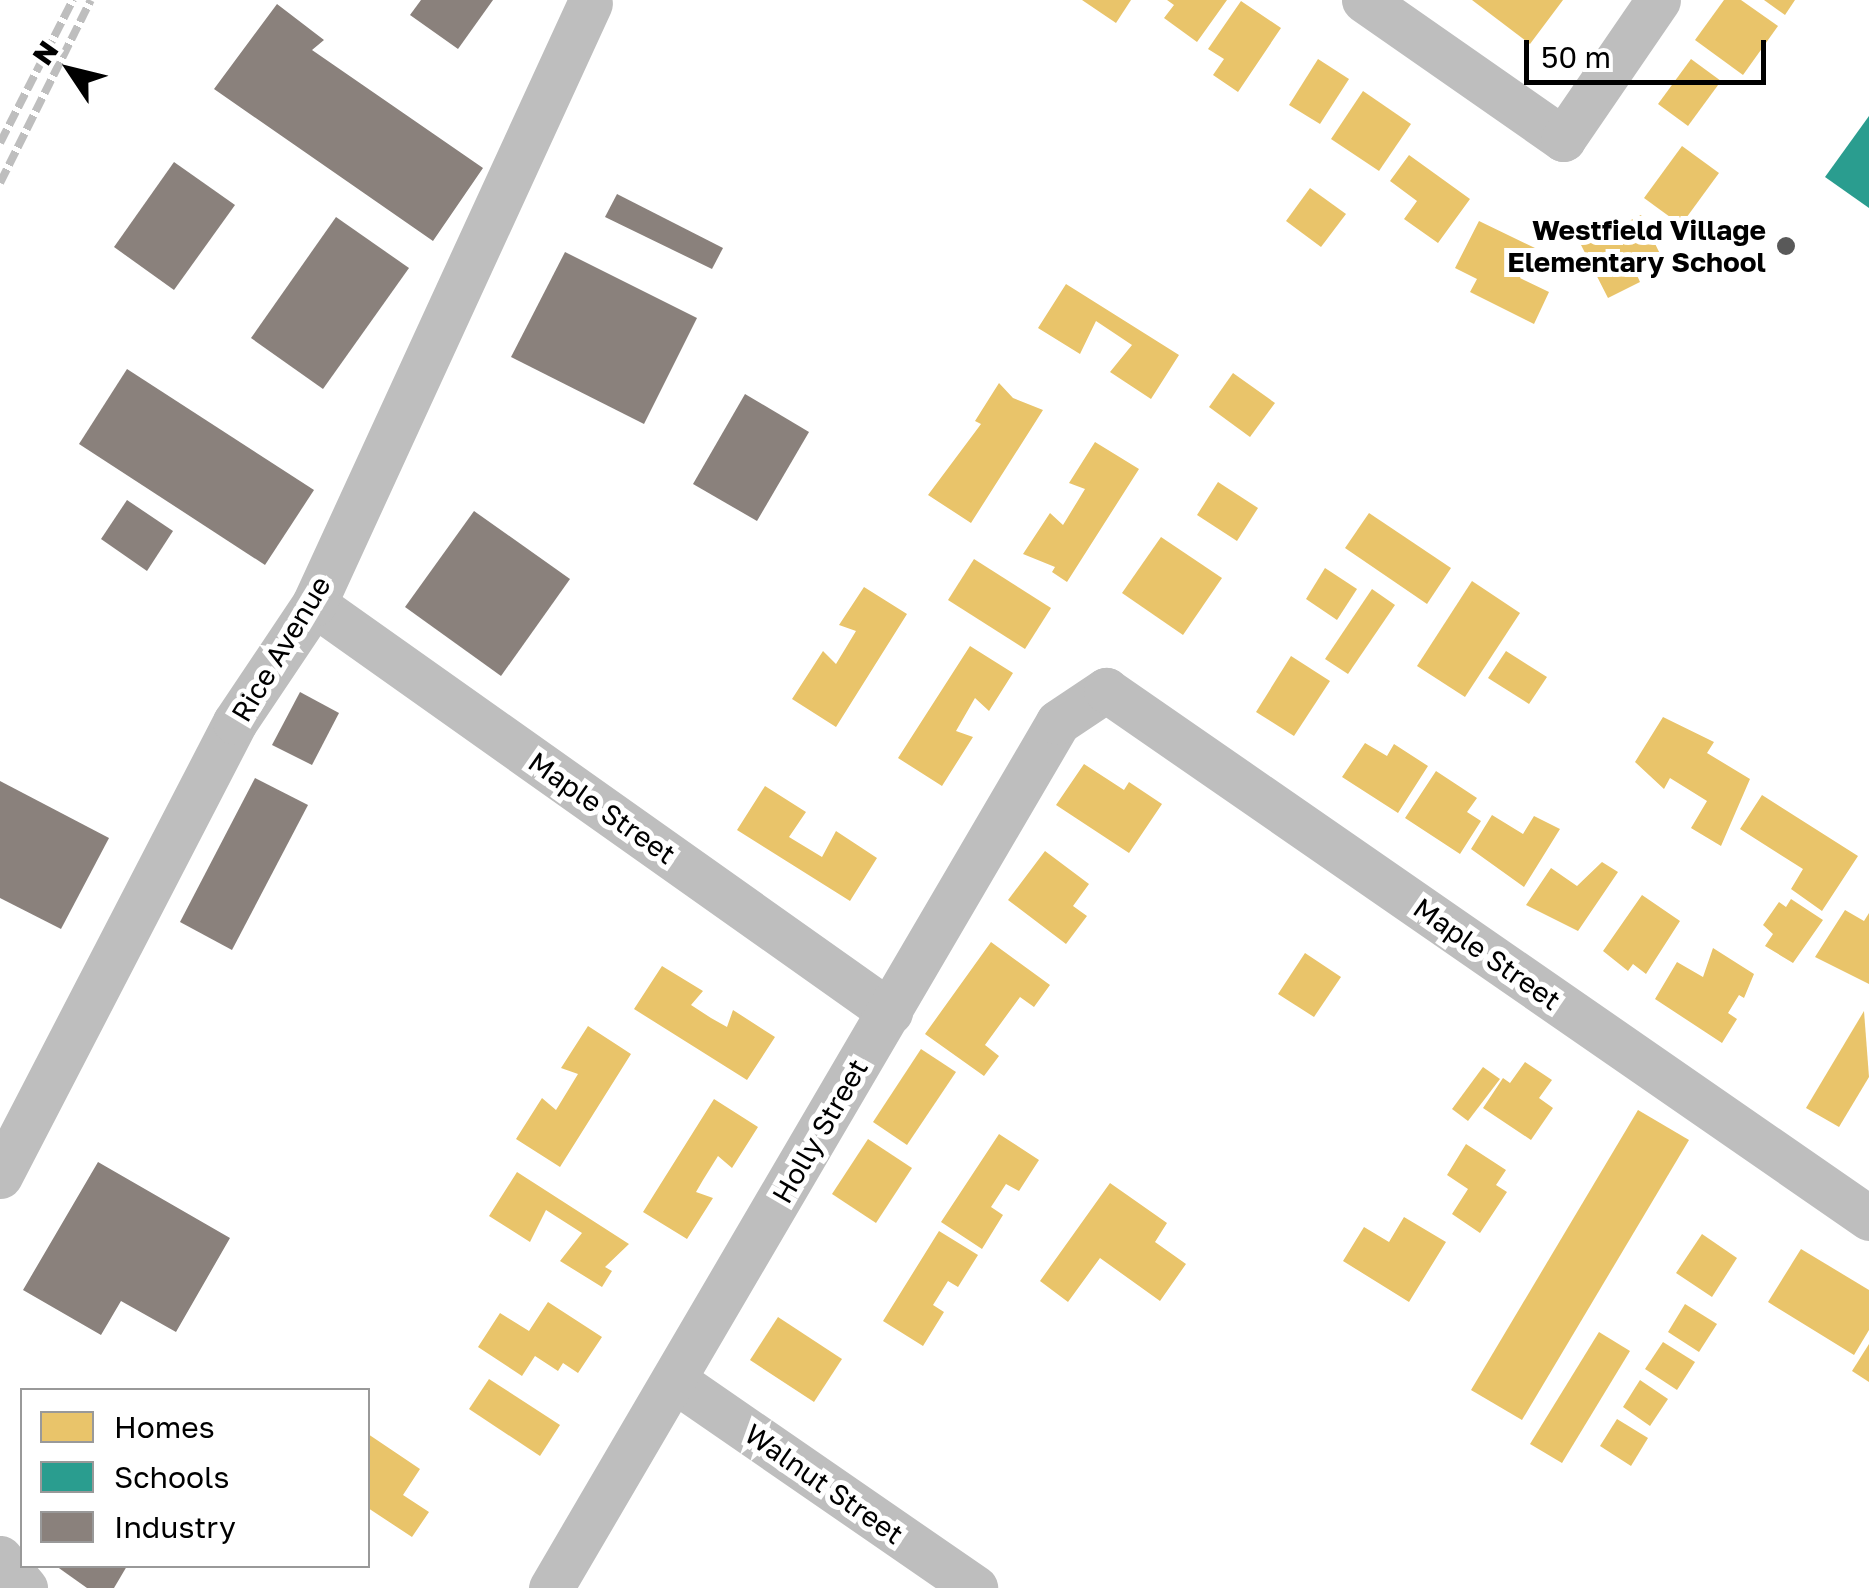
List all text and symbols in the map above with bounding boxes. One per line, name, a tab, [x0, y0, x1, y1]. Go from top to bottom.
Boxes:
north arrow	[20, 20, 120, 120]
scale bar	[1529, 20, 1772, 82]
text: N	[25, 34, 65, 71]
text: 50 m	[1541, 39, 1611, 75]
place label: Westfield Village Elementary School	[1507, 213, 1766, 279]
marker: Westfield Village Elementary School	[1775, 235, 1797, 257]
street label: Rice Avenue	[224, 570, 338, 728]
street label: Maple Street	[522, 745, 682, 871]
street label: Maple Street	[1407, 891, 1567, 1017]
street label: Holly Street	[765, 1053, 875, 1209]
legend	[20, 1388, 370, 1568]
text: Homes	[114, 1409, 215, 1445]
street label: Walnut Street	[738, 1417, 910, 1551]
text: Schools	[114, 1459, 230, 1495]
text: Industry	[114, 1509, 236, 1545]

